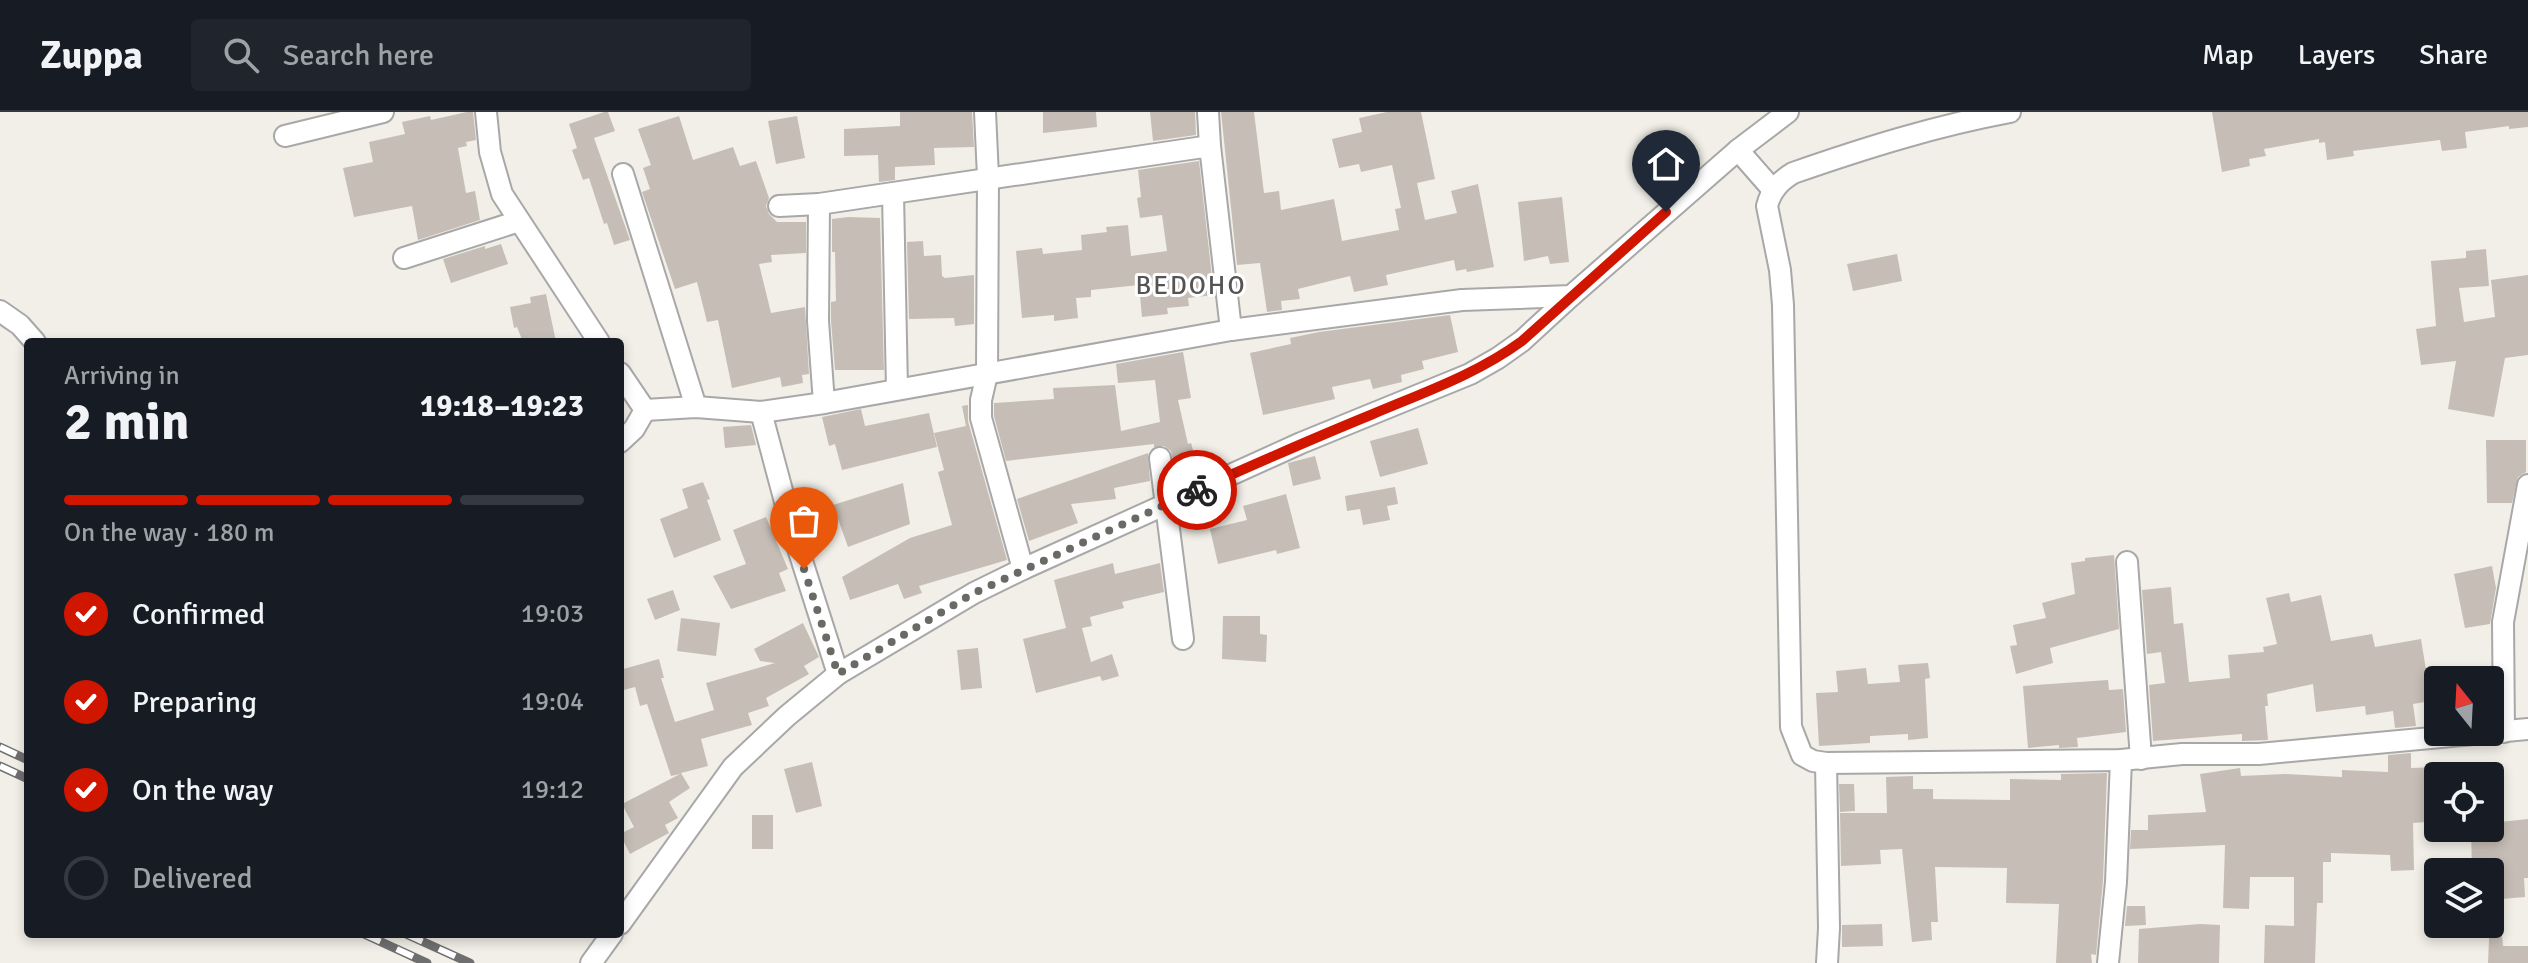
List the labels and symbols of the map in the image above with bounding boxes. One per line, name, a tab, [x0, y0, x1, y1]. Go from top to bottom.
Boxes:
pin	[1632, 130, 1700, 212]
district label: BEDOHO	[1135, 270, 1247, 302]
courier	[1157, 450, 1237, 530]
pin	[770, 487, 838, 569]
north arrow	[2424, 666, 2504, 746]

